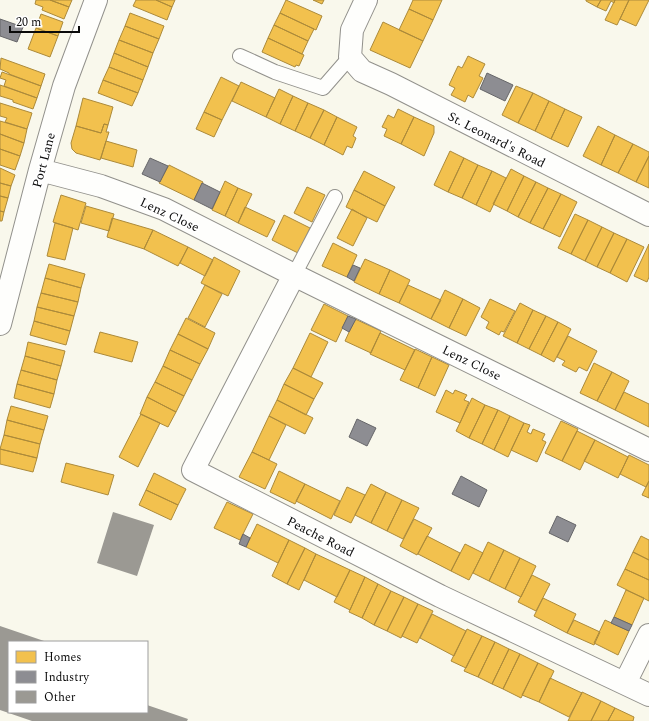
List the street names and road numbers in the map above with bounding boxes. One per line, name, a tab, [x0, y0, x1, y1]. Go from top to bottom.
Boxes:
street label: St. Leonard's Road	[444, 107, 549, 173]
street label: Port Lane	[27, 130, 61, 190]
street label: Lenz Close	[136, 192, 203, 237]
street label: Lenz Close	[439, 340, 505, 386]
street label: Peache Road	[283, 511, 358, 562]

